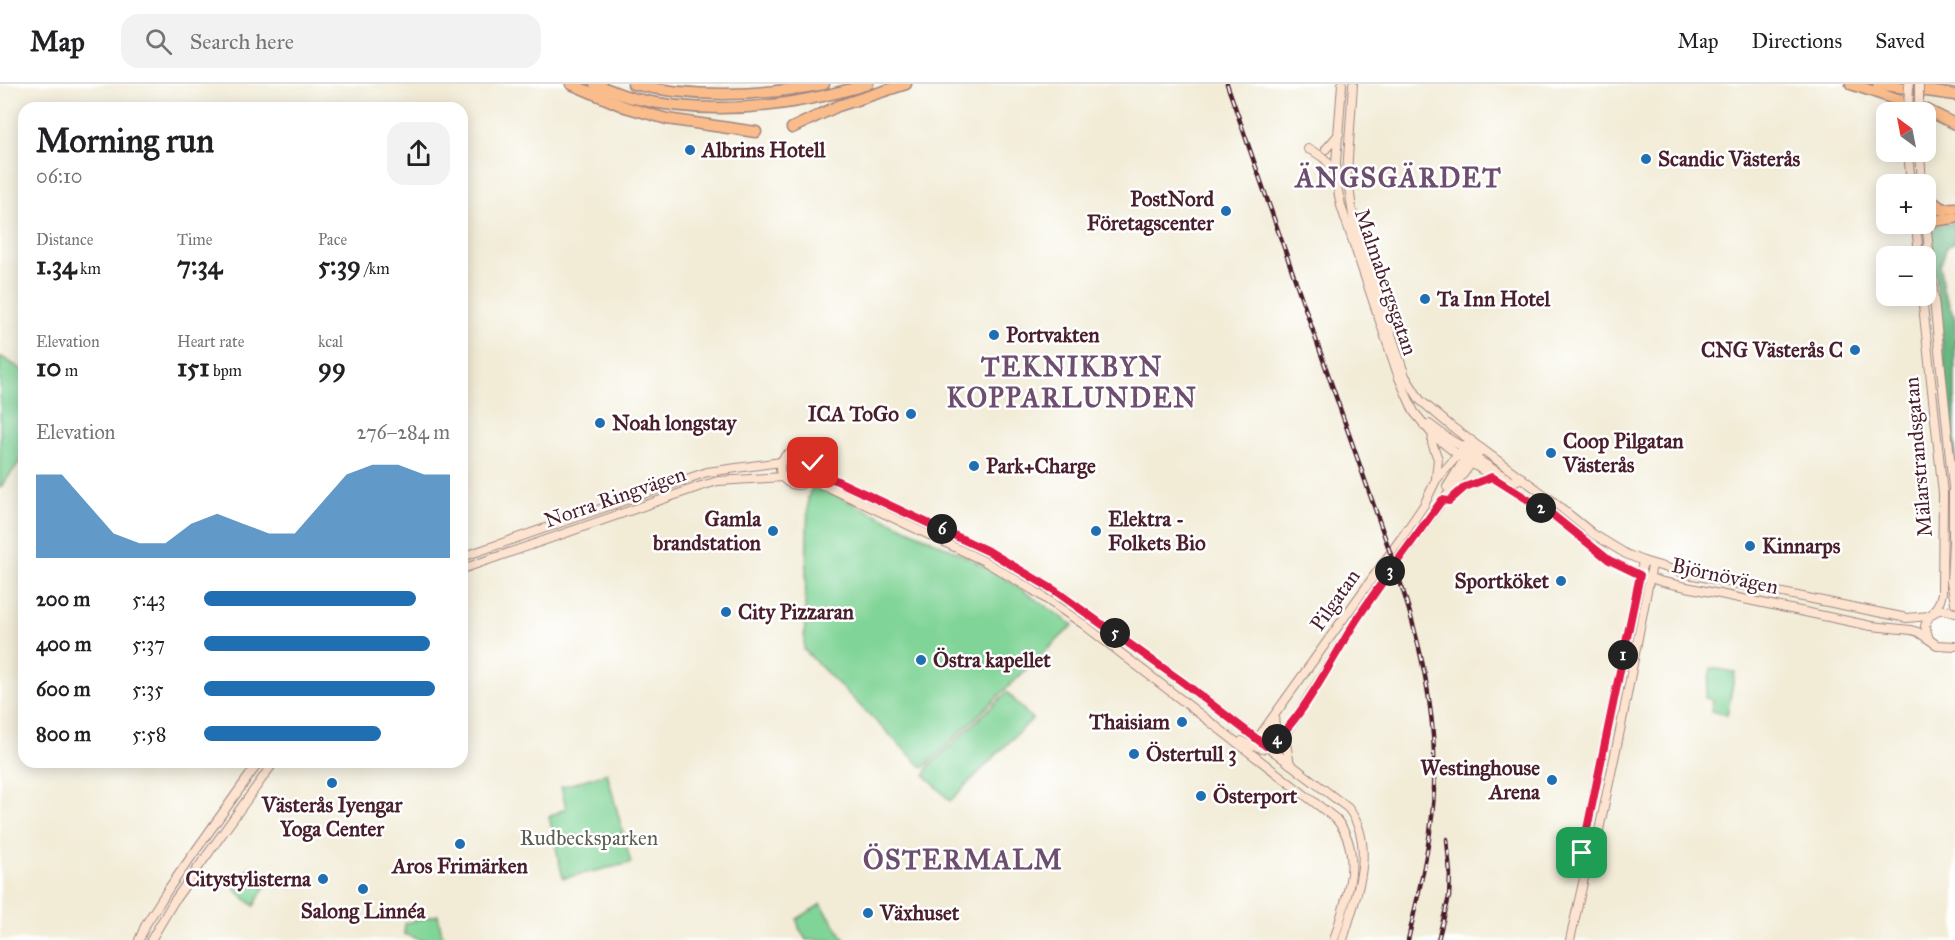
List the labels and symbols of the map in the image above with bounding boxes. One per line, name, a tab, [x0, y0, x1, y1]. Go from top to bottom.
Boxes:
north arrow	[1876, 102, 1936, 162]
place label: Albrins Hotell	[700, 137, 827, 163]
marker: Albrins Hotell	[683, 143, 697, 157]
place label: Scandic Västerås	[1658, 146, 1801, 172]
marker: Scandic Västerås	[1639, 152, 1653, 166]
district label: ÄNGSGÄRDET	[1294, 161, 1502, 194]
place label: PostNord Företagscenter	[1087, 186, 1215, 236]
marker: PostNord Företagscenter	[1219, 204, 1233, 218]
street label: Malmabergsgatan	[1349, 205, 1423, 359]
place label: Ta Inn Hotel	[1436, 286, 1552, 312]
marker: Ta Inn Hotel	[1418, 292, 1432, 306]
place label: Portvakten	[1006, 322, 1100, 348]
marker: Portvakten	[987, 328, 1001, 342]
place label: CNG Västerås C	[1701, 337, 1843, 363]
marker: CNG Västerås C	[1848, 343, 1862, 357]
district label: TEKNIKBYN KOPPARLUNDEN	[947, 350, 1197, 414]
street label: Mälarstrandsgatan	[1898, 376, 1938, 538]
place label: ICA ToGo	[808, 401, 899, 427]
marker: ICA ToGo	[904, 407, 918, 421]
place label: Noah longstay	[612, 410, 737, 436]
marker: Noah longstay	[593, 416, 607, 430]
place label: Coop Pilgatan Västerås	[1562, 428, 1684, 478]
pin	[787, 437, 838, 488]
marker: Coop Pilgatan Västerås	[1544, 446, 1558, 460]
place label: Park+Charge	[986, 453, 1096, 479]
marker: Park+Charge	[967, 459, 981, 473]
street label: Norra Ringvägen	[541, 461, 689, 533]
pin: 2	[1526, 493, 1556, 523]
place label: Gamla brandstation	[652, 506, 762, 556]
place label: Elektra - Folkets Bio	[1108, 506, 1206, 556]
pin: 6	[927, 514, 957, 544]
marker: Gamla brandstation	[766, 524, 780, 538]
marker: Elektra - Folkets Bio	[1089, 524, 1103, 538]
place label: Kinnarps	[1762, 533, 1841, 559]
marker: Kinnarps	[1743, 539, 1757, 553]
street label: Björnövägen	[1669, 552, 1781, 600]
pin: 3	[1375, 556, 1405, 586]
street label: Pilgatan	[1304, 564, 1366, 636]
place label: Sportköket	[1455, 568, 1550, 594]
marker: Sportköket	[1554, 574, 1568, 588]
place label: City Pizzaran	[738, 599, 855, 625]
marker: City Pizzaran	[719, 605, 733, 619]
pin: 5	[1100, 618, 1130, 648]
pin: 1	[1608, 640, 1638, 670]
place label: Östra kapellet	[933, 647, 1051, 673]
marker: Östra kapellet	[914, 653, 928, 667]
place label: Thaisiam	[1088, 709, 1170, 735]
marker: Thaisiam	[1175, 715, 1189, 729]
pin: 4	[1262, 724, 1292, 754]
place label: Östertull 3	[1146, 741, 1237, 767]
marker: Östertull 3	[1127, 747, 1141, 761]
place label: Westinghouse Arena	[1420, 755, 1541, 805]
marker: Westinghouse Arena	[1545, 773, 1559, 787]
marker: Västerås Iyengar Yoga Center	[325, 776, 339, 790]
place label: Österport	[1213, 783, 1298, 809]
marker: Österport	[1194, 789, 1208, 803]
place label: Västerås Iyengar Yoga Center	[261, 792, 403, 842]
park label: Rudbecksparken	[520, 825, 658, 851]
pin	[1556, 827, 1607, 878]
marker: Aros Frimärken	[453, 837, 467, 851]
district label: ÖSTERMALM	[863, 843, 1063, 876]
place label: Aros Frimärken	[390, 853, 528, 879]
place label: Citystylisterna	[185, 866, 312, 892]
marker: Citystylisterna	[316, 872, 330, 886]
marker: Salong Linnéa	[356, 882, 370, 896]
place label: Salong Linnéa	[301, 898, 426, 924]
place label: Växhuset	[879, 900, 960, 926]
marker: Växhuset	[861, 906, 875, 920]

